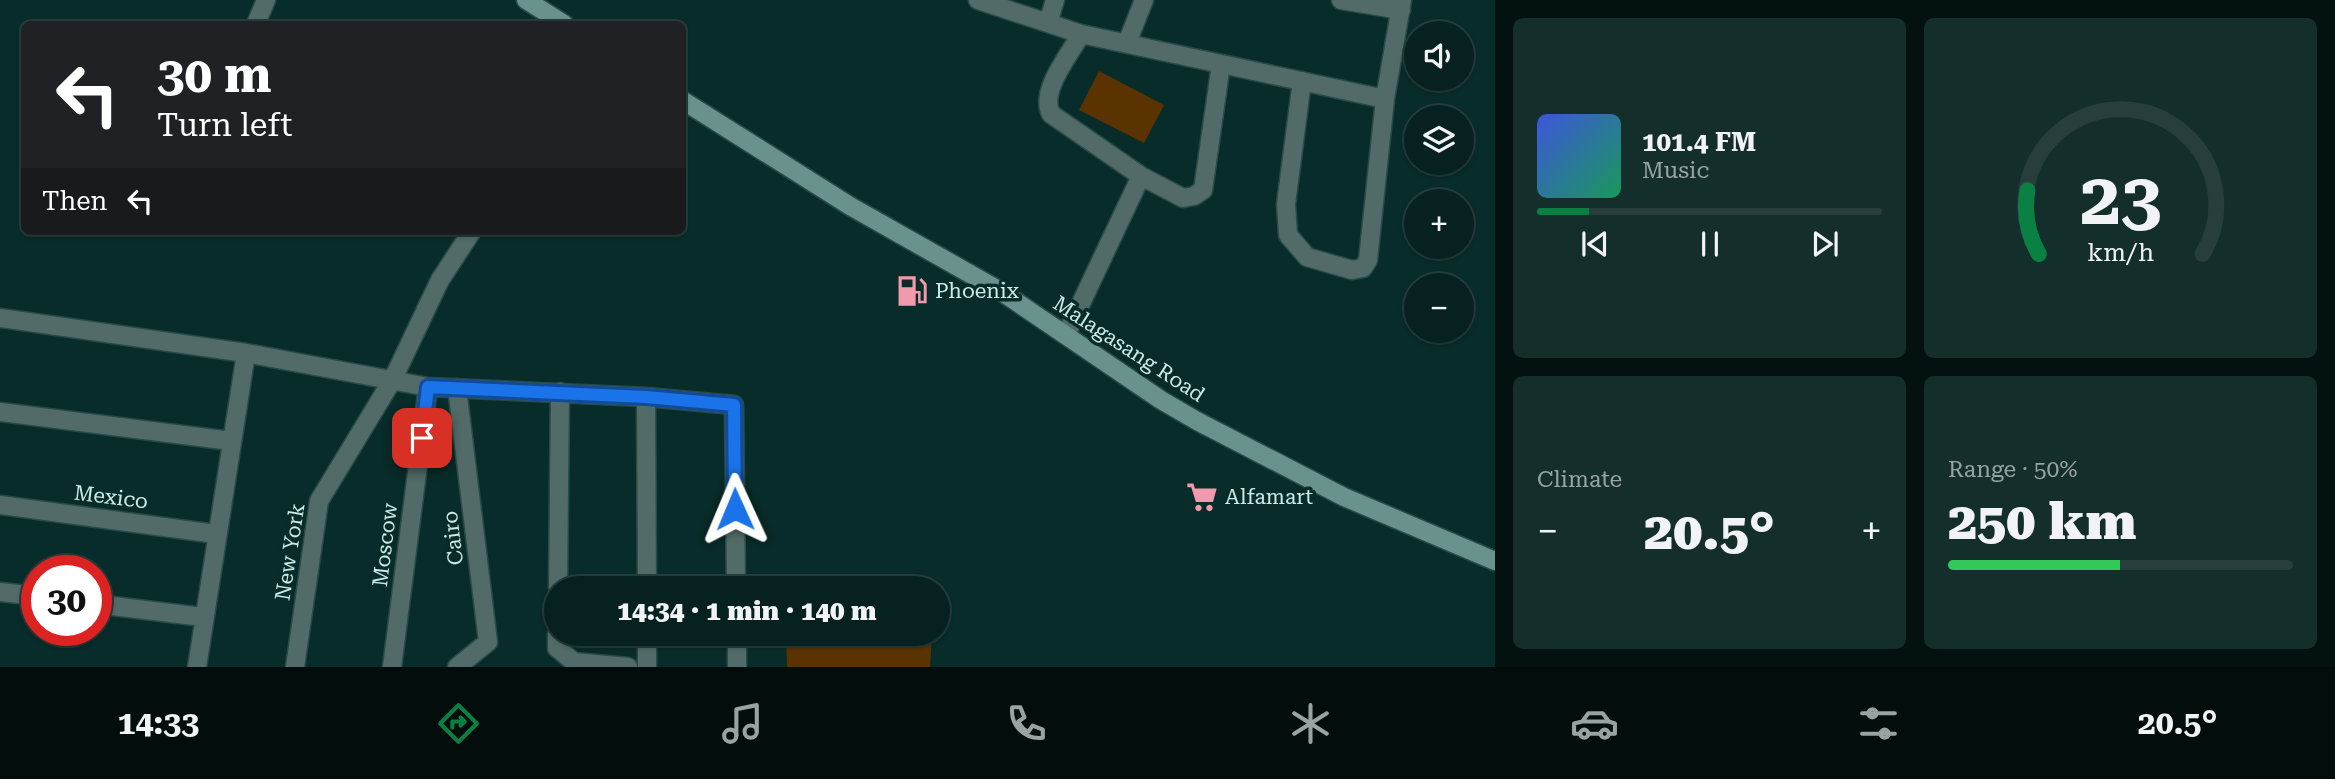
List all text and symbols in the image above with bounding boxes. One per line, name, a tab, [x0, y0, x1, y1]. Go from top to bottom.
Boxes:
map controls	[1404, 21, 1474, 343]
button: sound	[1404, 21, 1474, 91]
text: 30 m	[157, 47, 272, 104]
icon: left	[42, 49, 133, 140]
button: layers	[1404, 105, 1474, 175]
text: Turn left	[157, 106, 292, 144]
text: 101.4 FM	[1642, 127, 1756, 157]
text: Music	[1642, 157, 1709, 184]
text: 23	[2080, 158, 2161, 243]
icon: left	[121, 182, 159, 220]
text: Then	[42, 186, 107, 216]
button: +	[1404, 189, 1474, 259]
icon: previous	[1576, 225, 1614, 263]
icon: pause	[1691, 225, 1729, 263]
icon: next	[1806, 225, 1844, 263]
text: km/h	[2087, 238, 2154, 267]
button: −	[1404, 273, 1474, 343]
fuel station icon: Phoenix	[895, 274, 929, 308]
place label: Phoenix	[935, 279, 1019, 303]
street label: Malagasang Road	[1049, 291, 1210, 407]
pin	[392, 408, 452, 468]
icon: arrive	[403, 419, 441, 457]
text: Range · 50%	[1948, 456, 2077, 483]
text: Climate	[1537, 466, 1622, 493]
position arrow	[698, 472, 772, 546]
supermarket icon: Alfamart	[1185, 480, 1219, 514]
street label: Mexico	[73, 481, 149, 513]
place label: Alfamart	[1225, 485, 1313, 509]
text: 250 km	[1948, 491, 2136, 552]
street label: Moscow	[368, 501, 402, 588]
text: 20.5°	[1644, 501, 1775, 562]
street label: New York	[270, 502, 310, 602]
text: −	[1537, 509, 1558, 553]
text: +	[1861, 509, 1882, 553]
street label: Cairo	[438, 510, 468, 566]
speed limit sign: 30	[21, 555, 112, 646]
text: 14:34 · 1 min · 140 m	[617, 596, 877, 626]
icon: directions	[434, 699, 483, 748]
icon: music	[718, 699, 767, 748]
icon: phone	[1002, 699, 1051, 748]
icon: climate	[1286, 699, 1335, 748]
icon: car	[1570, 699, 1619, 748]
icon: filters	[1854, 699, 1903, 748]
text: 14:33	[117, 704, 199, 742]
text: 20.5°	[2138, 704, 2217, 742]

